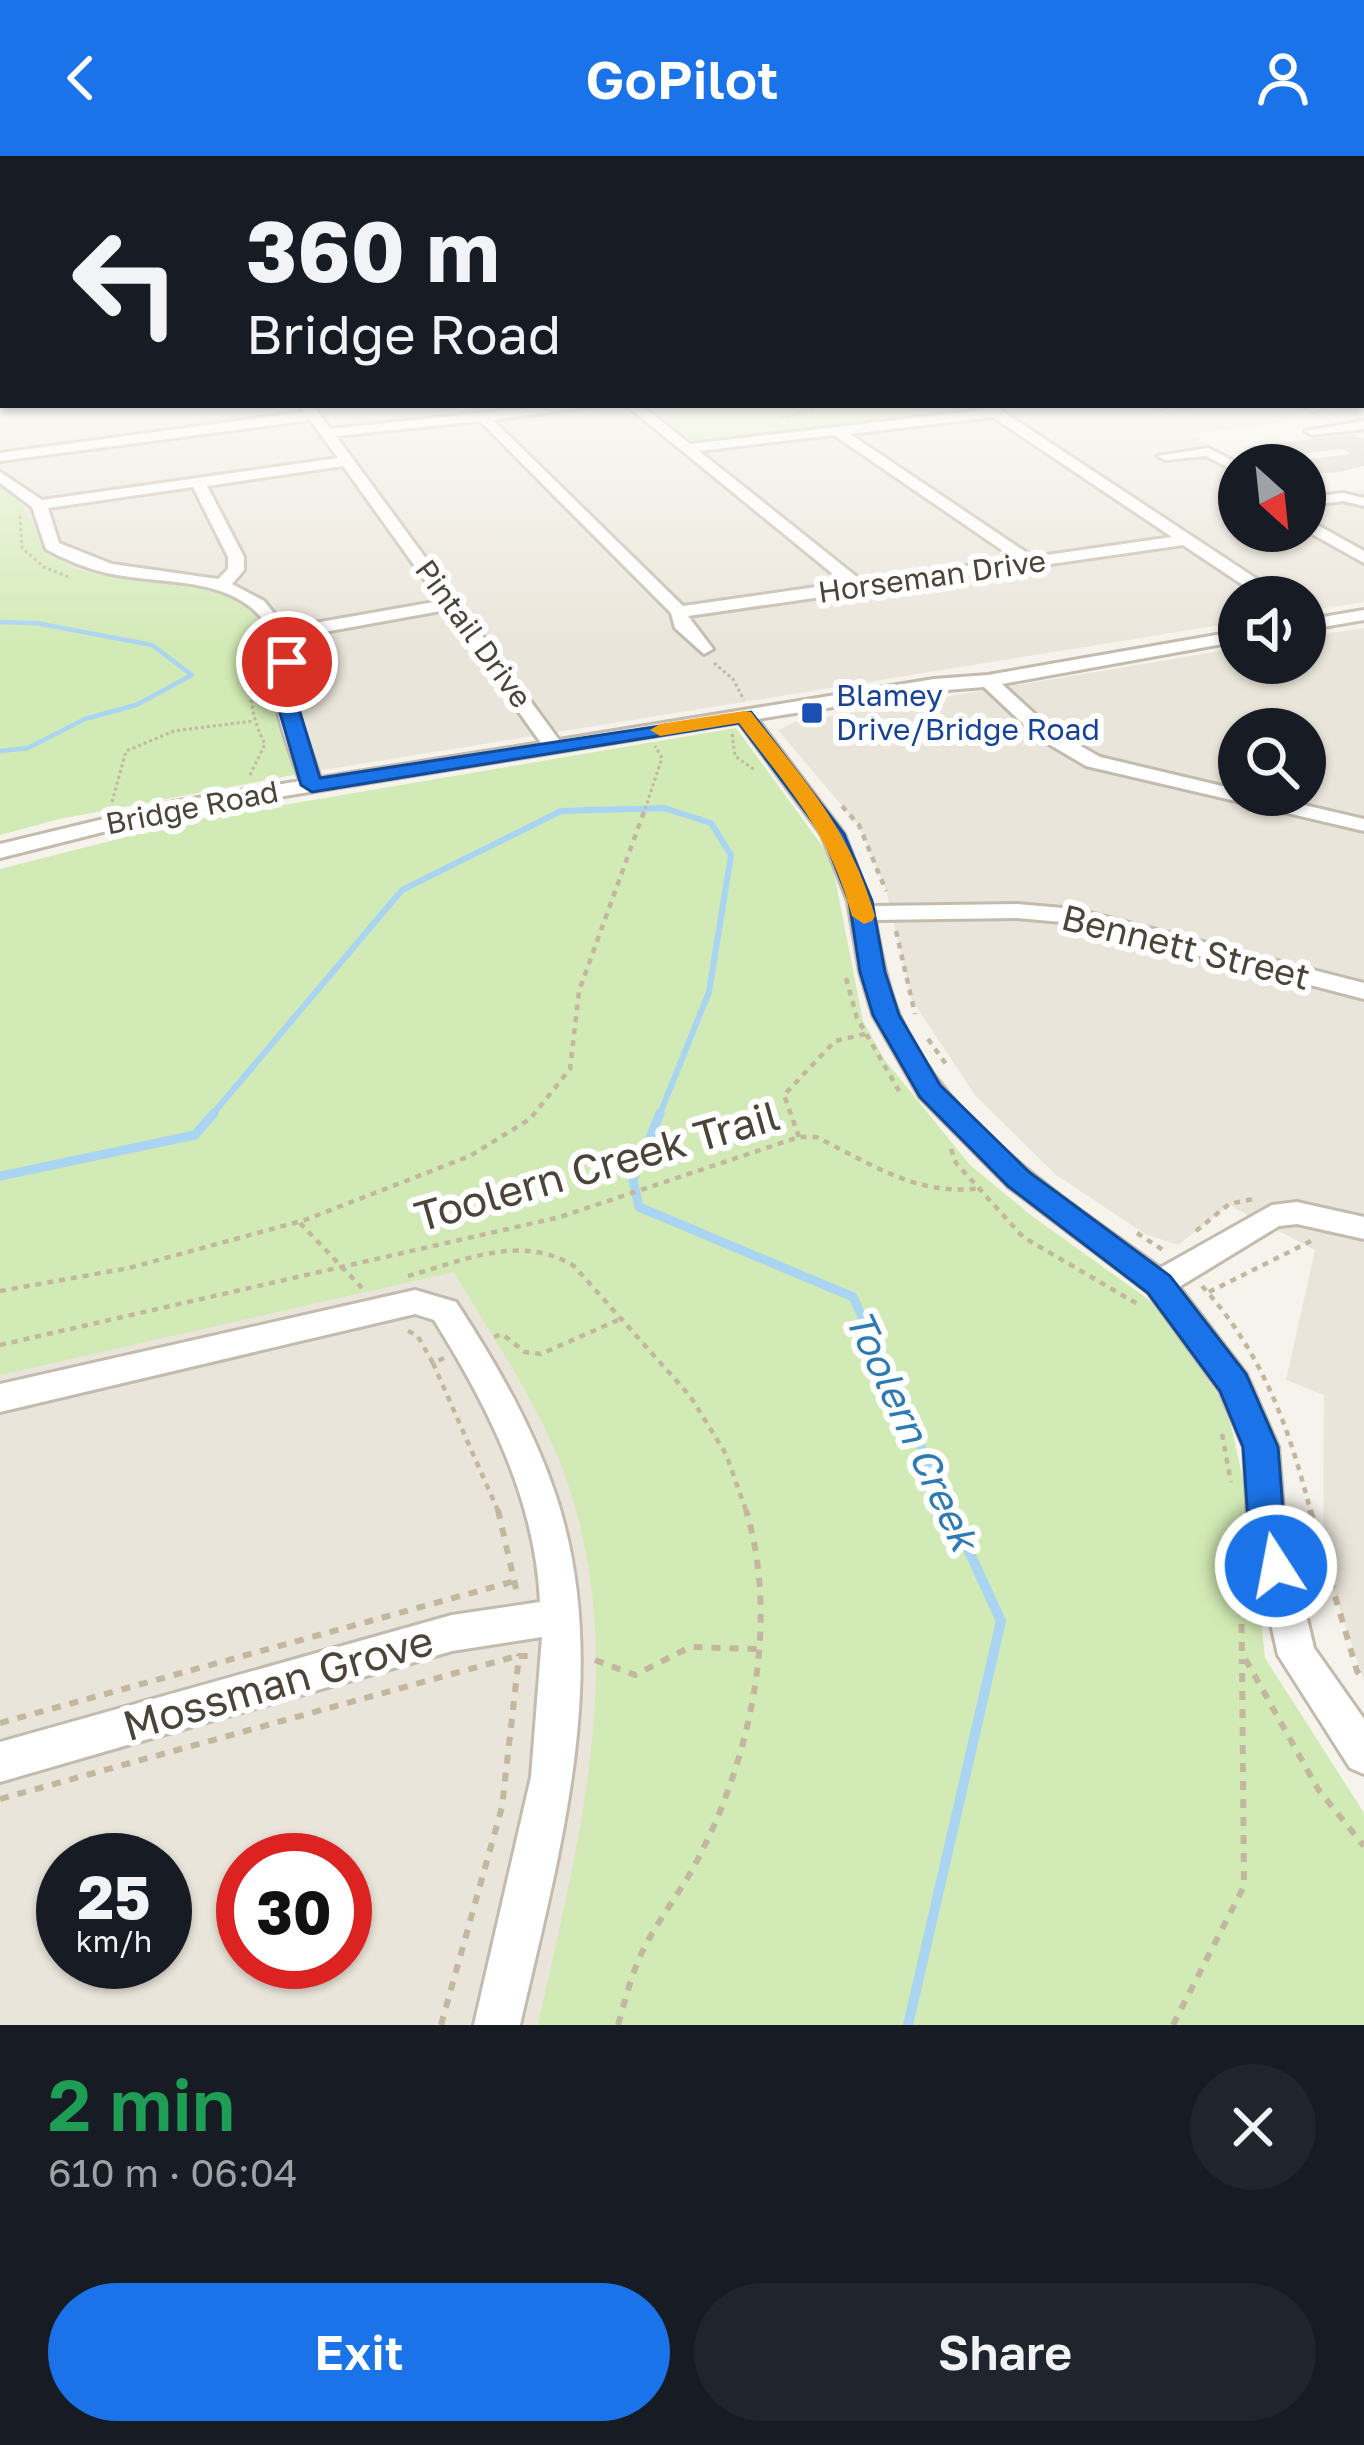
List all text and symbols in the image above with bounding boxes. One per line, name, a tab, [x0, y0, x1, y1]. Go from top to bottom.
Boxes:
icon: back	[48, 45, 114, 111]
icon: person	[1250, 45, 1316, 111]
text: GoPilot	[585, 46, 779, 111]
text: 360 m	[246, 200, 500, 300]
icon: left	[48, 204, 204, 360]
text: Bridge Road	[246, 301, 561, 366]
north arrow	[1218, 444, 1326, 552]
map controls	[1218, 444, 1326, 816]
street label: Horseman Drive	[816, 542, 1048, 610]
street label: Pintail Drive	[408, 552, 540, 714]
button: sound	[1218, 576, 1326, 684]
pin	[236, 611, 338, 713]
icon: arrive	[254, 629, 320, 695]
place label: Blamey Drive/Bridge Road	[836, 677, 1100, 747]
marker: Blamey Drive/Bridge Road	[799, 700, 825, 726]
button: search	[1218, 708, 1326, 816]
street label: Bridge Road	[102, 773, 281, 841]
street label: Bennett Street	[1058, 895, 1315, 998]
street label: Toolern Creek Trail	[409, 1089, 785, 1241]
water label: Toolern Creek	[836, 1302, 990, 1561]
position arrow	[1213, 1503, 1339, 1629]
street label: Mossman Grove	[117, 1614, 438, 1750]
speed limit sign: 30	[216, 1833, 372, 1989]
text: 25	[77, 1860, 151, 1932]
text: km/h	[76, 1923, 152, 1959]
text: 2 min	[48, 2060, 235, 2147]
button: close	[1190, 2064, 1316, 2190]
text: 610 m · 06:04	[48, 2149, 298, 2196]
button: Exit	[48, 2283, 670, 2421]
button: Share	[694, 2283, 1316, 2421]

